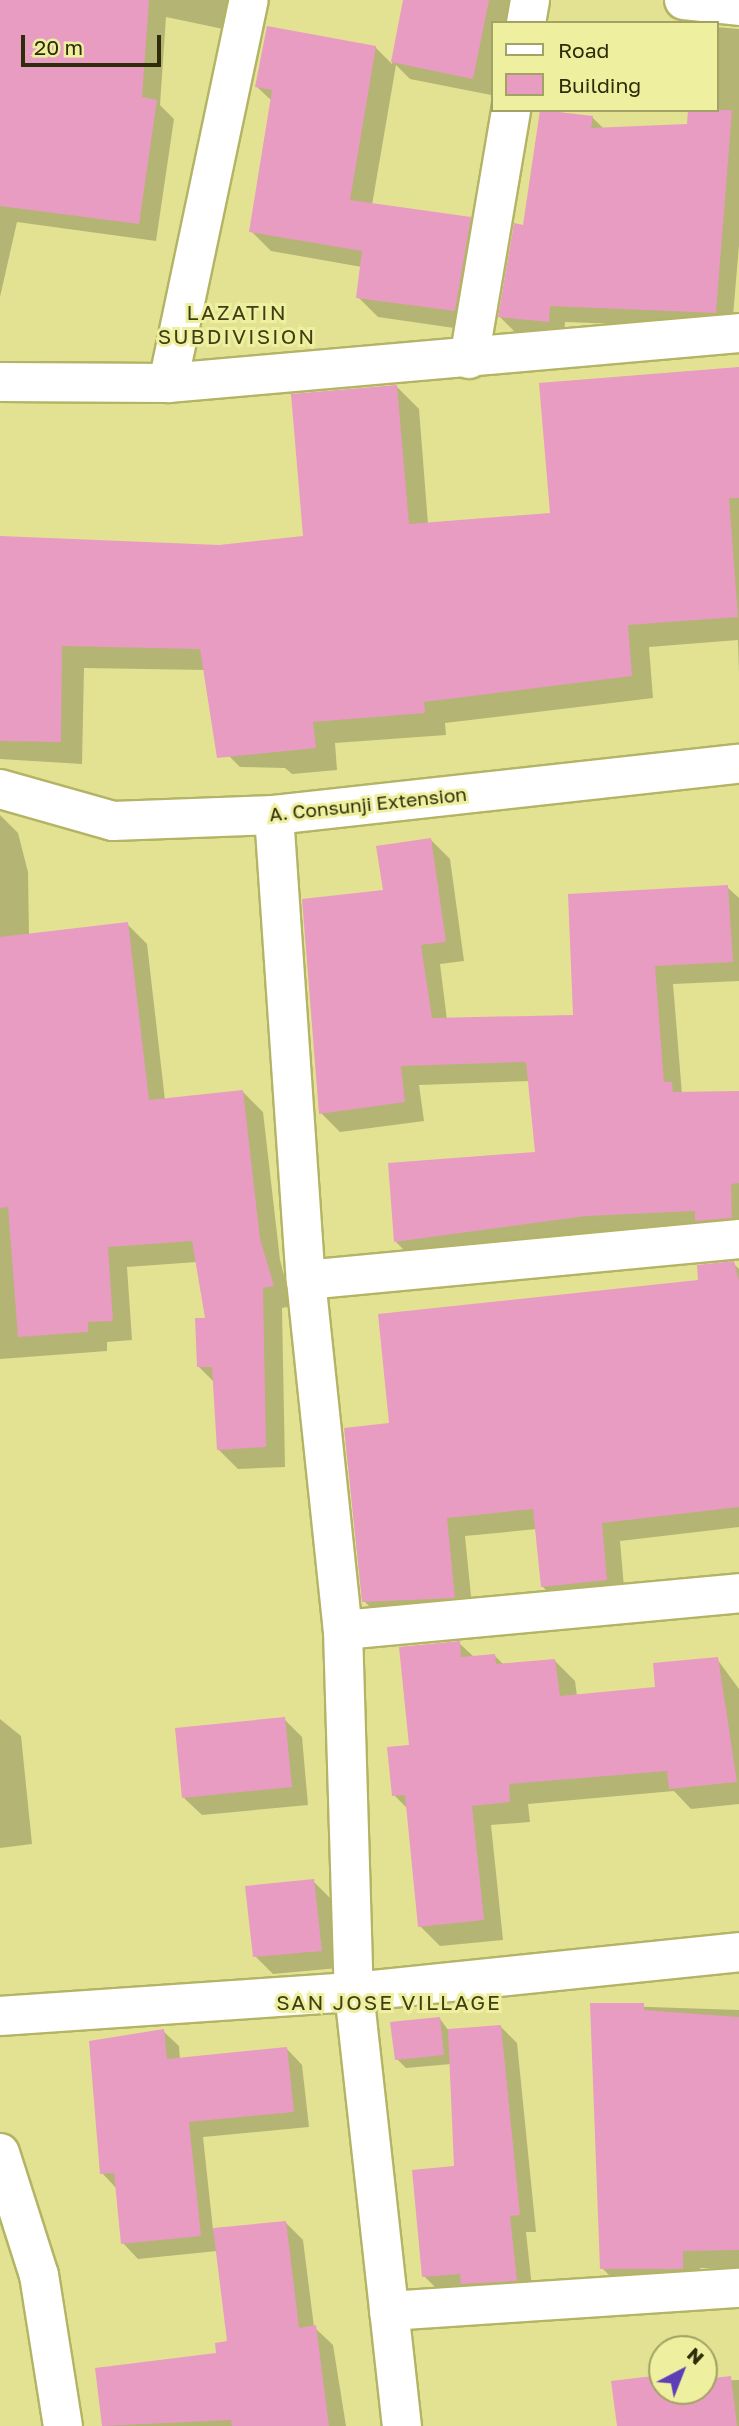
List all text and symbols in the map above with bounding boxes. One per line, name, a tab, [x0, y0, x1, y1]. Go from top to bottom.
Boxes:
scale bar	[24, 21, 164, 65]
legend	[490, 21, 718, 112]
text: 20 m	[34, 34, 83, 60]
text: Road	[558, 37, 609, 63]
text: Building	[558, 72, 641, 98]
district label: LAZATIN SUBDIVISION	[159, 299, 315, 349]
street label: A. Consunji Extension	[268, 782, 468, 826]
district label: SAN JOSE VILLAGE	[278, 1989, 500, 2015]
north arrow	[648, 2335, 718, 2405]
text: N	[683, 2342, 709, 2369]

